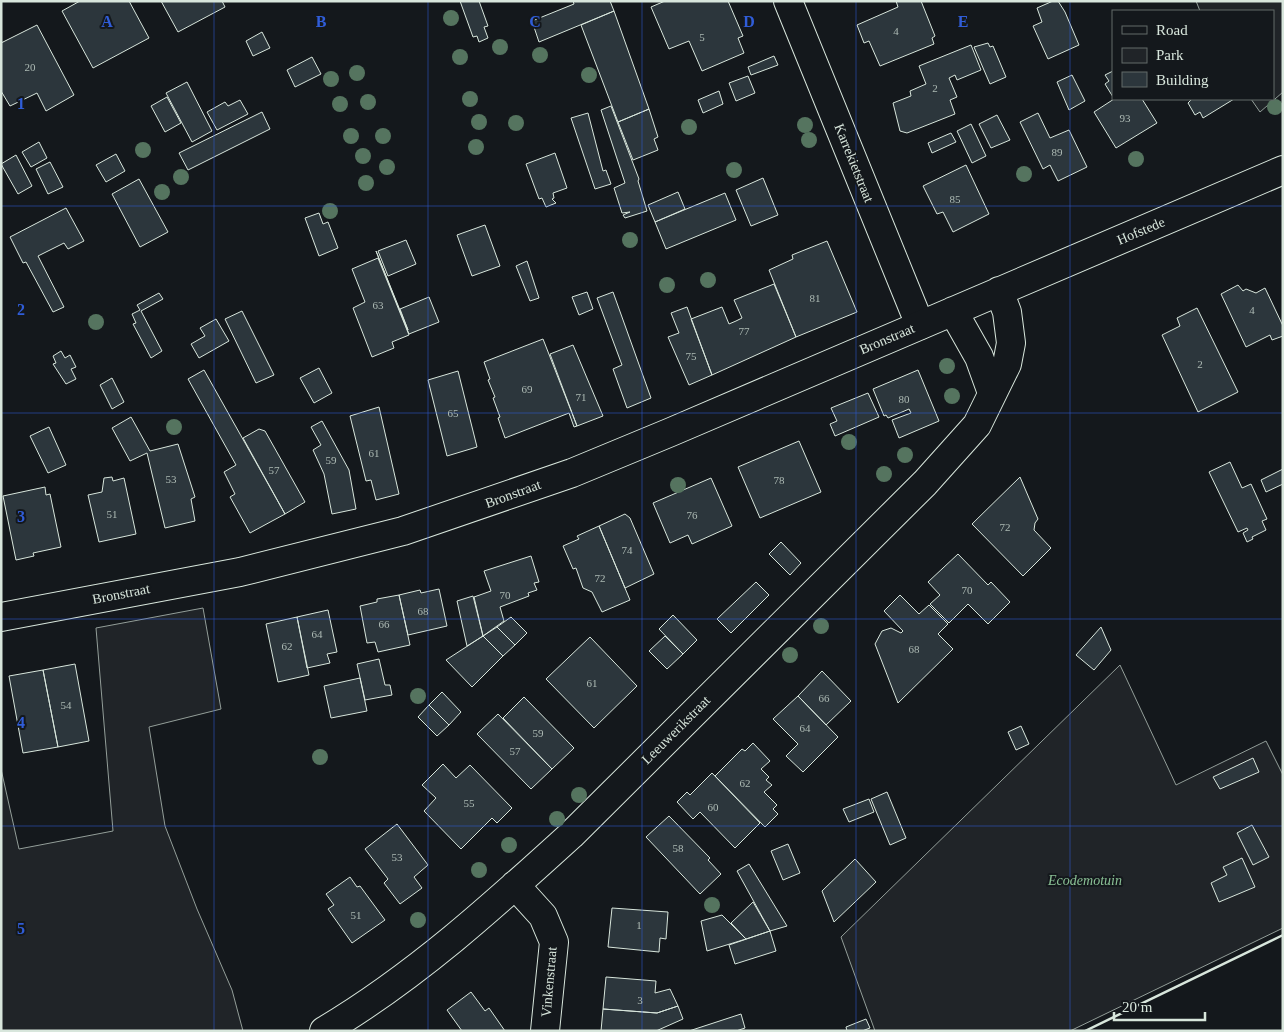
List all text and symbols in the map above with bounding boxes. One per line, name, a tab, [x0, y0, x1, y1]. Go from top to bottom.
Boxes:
legend	[1112, 10, 1274, 100]
text: A	[101, 13, 113, 30]
text: B	[316, 13, 327, 30]
text: C	[529, 13, 541, 30]
text: D	[743, 13, 755, 30]
text: E	[958, 13, 968, 30]
text: Road	[1156, 22, 1188, 38]
house number: 4	[893, 25, 899, 37]
house number: 5	[699, 31, 705, 43]
text: Park	[1156, 47, 1184, 63]
house number: 20	[25, 61, 36, 73]
text: Building	[1156, 72, 1209, 88]
house number: 2	[932, 82, 938, 94]
text: 1	[17, 95, 25, 112]
house number: 93	[1120, 112, 1131, 124]
street label: Karrekietstraat	[831, 122, 877, 204]
house number: 89	[1052, 146, 1063, 158]
house number: 85	[950, 193, 961, 205]
street label: Hofstede	[1115, 214, 1167, 248]
house number: 81	[810, 292, 821, 304]
house number: 63	[373, 299, 384, 311]
text: 2	[17, 301, 25, 318]
house number: 4	[1249, 304, 1255, 316]
street label: Bronstraat	[857, 321, 917, 357]
house number: 77	[739, 325, 750, 337]
house number: 75	[686, 350, 697, 362]
house number: 2	[1197, 358, 1203, 370]
house number: 69	[522, 383, 533, 395]
house number: 71	[576, 391, 587, 403]
house number: 80	[899, 393, 910, 405]
house number: 65	[448, 407, 459, 419]
house number: 61	[369, 447, 380, 459]
house number: 59	[326, 454, 337, 466]
house number: 57	[269, 464, 280, 476]
house number: 53	[166, 473, 177, 485]
house number: 78	[774, 474, 785, 486]
street label: Bronstraat	[483, 477, 543, 511]
text: 3	[17, 508, 25, 525]
house number: 51	[107, 508, 118, 520]
house number: 76	[687, 509, 698, 521]
house number: 72	[1000, 521, 1011, 533]
house number: 74	[622, 544, 633, 556]
house number: 72	[595, 572, 606, 584]
street label: Bronstraat	[91, 581, 151, 607]
house number: 70	[962, 584, 973, 596]
house number: 70	[500, 589, 511, 601]
house number: 68	[418, 605, 429, 617]
house number: 66	[379, 618, 390, 630]
house number: 64	[312, 628, 323, 640]
house number: 62	[282, 640, 293, 652]
house number: 68	[909, 643, 920, 655]
house number: 61	[587, 677, 598, 689]
house number: 66	[819, 692, 830, 704]
street label: Leeuwerikstraat	[639, 693, 713, 767]
house number: 54	[61, 699, 72, 711]
text: 4	[17, 714, 25, 731]
house number: 64	[800, 722, 811, 734]
house number: 59	[533, 727, 544, 739]
house number: 57	[510, 745, 521, 757]
house number: 62	[740, 777, 751, 789]
house number: 55	[464, 797, 475, 809]
house number: 60	[708, 801, 719, 813]
house number: 58	[673, 842, 684, 854]
house number: 53	[392, 851, 403, 863]
park label: Ecodemotuin	[1047, 873, 1122, 888]
house number: 51	[351, 909, 362, 921]
house number: 1	[636, 919, 642, 931]
text: 5	[17, 920, 25, 937]
street label: Vinkenstraat	[538, 946, 560, 1018]
scale bar	[1114, 990, 1205, 1022]
house number: 3	[637, 994, 643, 1006]
text: 20 m	[1122, 999, 1153, 1015]

